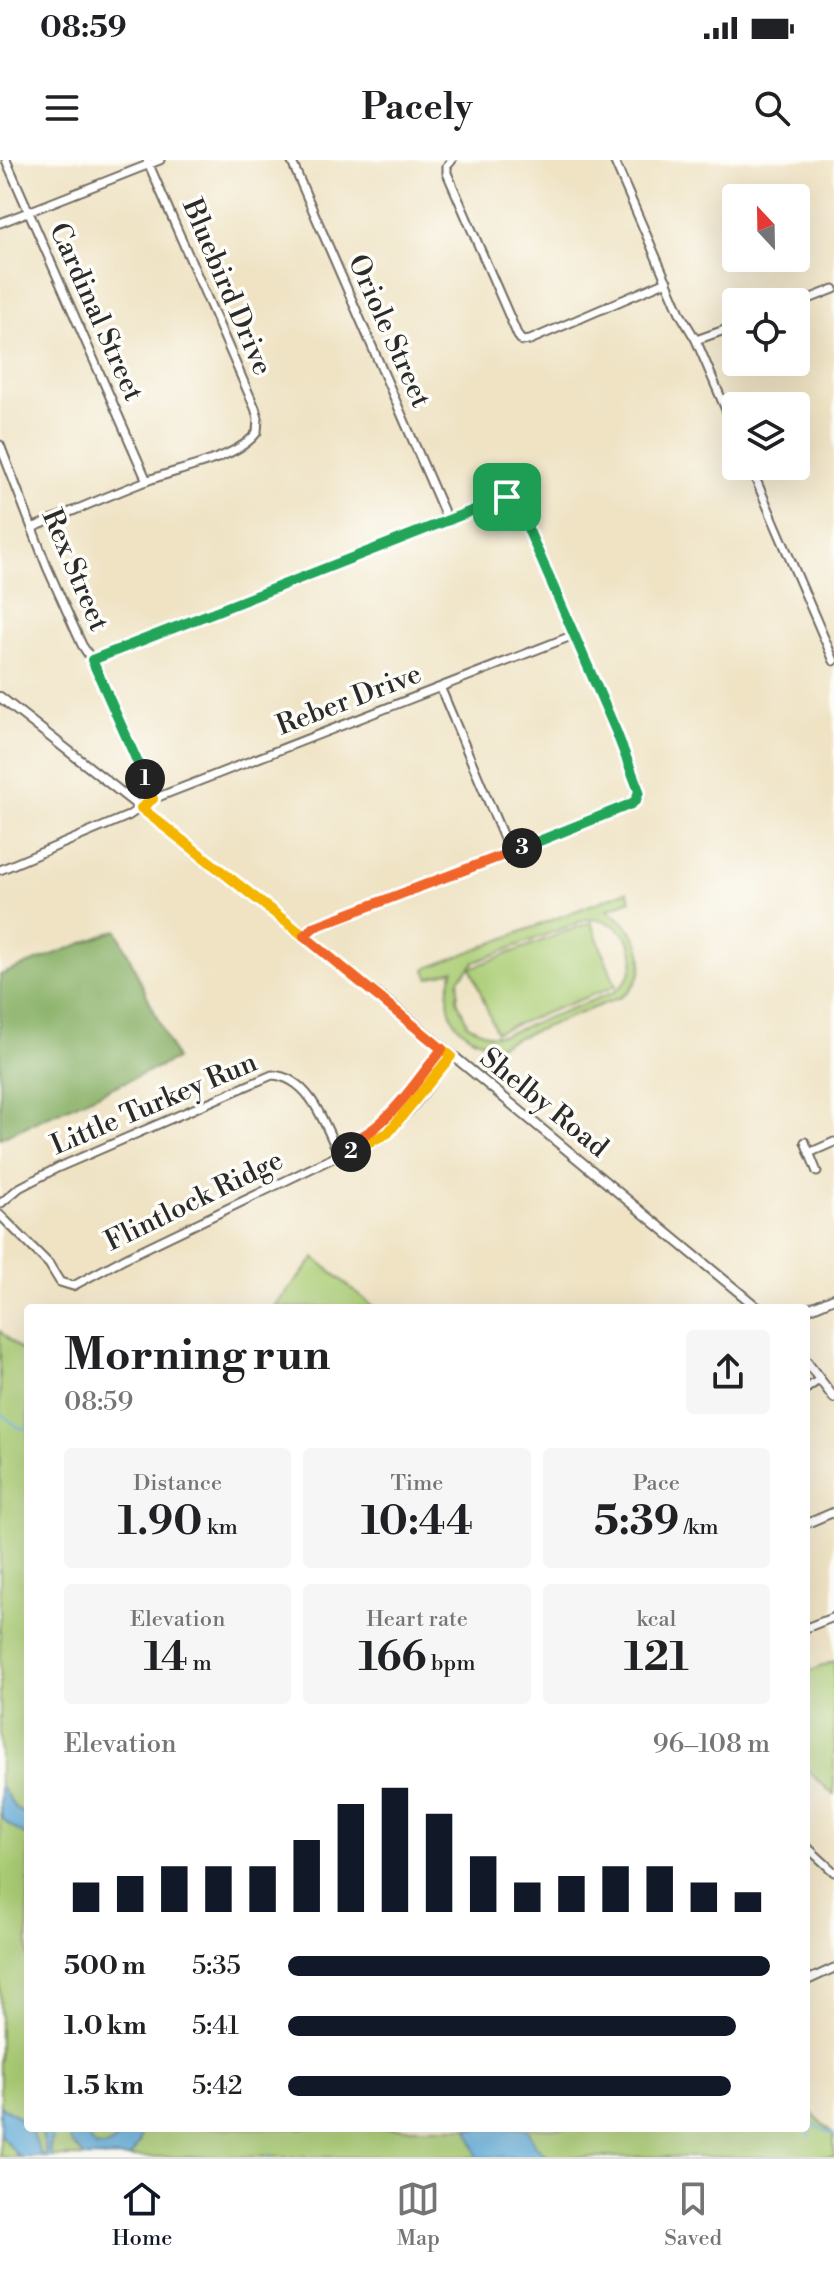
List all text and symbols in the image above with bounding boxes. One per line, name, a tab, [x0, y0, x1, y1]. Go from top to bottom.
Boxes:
text: 08:59	[40, 9, 127, 47]
icon: menu	[40, 86, 84, 130]
text: Pacely	[361, 86, 473, 131]
icon: search	[750, 86, 794, 130]
north arrow	[722, 184, 810, 272]
map controls	[722, 184, 810, 480]
street label: Bluebird Drive	[174, 193, 280, 380]
street label: Cardinal Street	[41, 217, 151, 407]
street label: Oriole Street	[340, 249, 438, 413]
button: locate	[722, 288, 810, 376]
button: layers	[722, 392, 810, 480]
pin	[473, 463, 541, 531]
icon: arrive	[485, 475, 529, 519]
street label: Rex Street	[34, 504, 116, 636]
street label: Reber Drive	[272, 656, 426, 744]
pin: 1	[125, 759, 165, 799]
text: 1	[140, 765, 150, 792]
pin: 3	[502, 828, 542, 868]
text: 3	[515, 834, 529, 861]
street label: Shelby Road	[473, 1041, 615, 1165]
street label: Little Turkey Run	[46, 1045, 263, 1163]
pin: 2	[331, 1132, 371, 1172]
text: 2	[344, 1138, 358, 1165]
street label: Flintlock Ridge	[99, 1143, 289, 1259]
text: Morning run	[64, 1328, 330, 1383]
button: share	[686, 1330, 770, 1414]
text: 08:59	[64, 1386, 133, 1418]
text: Distance	[133, 1470, 222, 1497]
text: Time	[391, 1470, 443, 1497]
text: Pace	[633, 1470, 680, 1497]
text: 1.90	[118, 1497, 202, 1547]
text: 10:44	[361, 1497, 473, 1547]
text: 5:39	[594, 1497, 679, 1547]
text: km	[202, 1514, 238, 1541]
text: /km	[679, 1514, 719, 1541]
text: Elevation	[130, 1606, 225, 1633]
text: Heart rate	[366, 1606, 468, 1633]
text: kcal	[636, 1606, 676, 1633]
text: 14	[144, 1633, 188, 1683]
text: 166	[358, 1633, 427, 1683]
text: 121	[624, 1633, 689, 1683]
text: m	[188, 1650, 212, 1677]
text: bpm	[427, 1650, 476, 1677]
text: Elevation	[64, 1728, 177, 1760]
text: 96–108 m	[653, 1728, 770, 1760]
text: 500 m	[64, 1950, 146, 1982]
text: 5:35	[192, 1950, 241, 1982]
text: 1.0 km	[64, 2010, 147, 2042]
text: 5:41	[192, 2010, 239, 2042]
text: 1.5 km	[64, 2070, 144, 2102]
text: 5:42	[192, 2070, 243, 2102]
tab: Home	[112, 2177, 172, 2252]
tab: Map	[396, 2177, 440, 2252]
tab: Saved	[664, 2177, 722, 2252]

